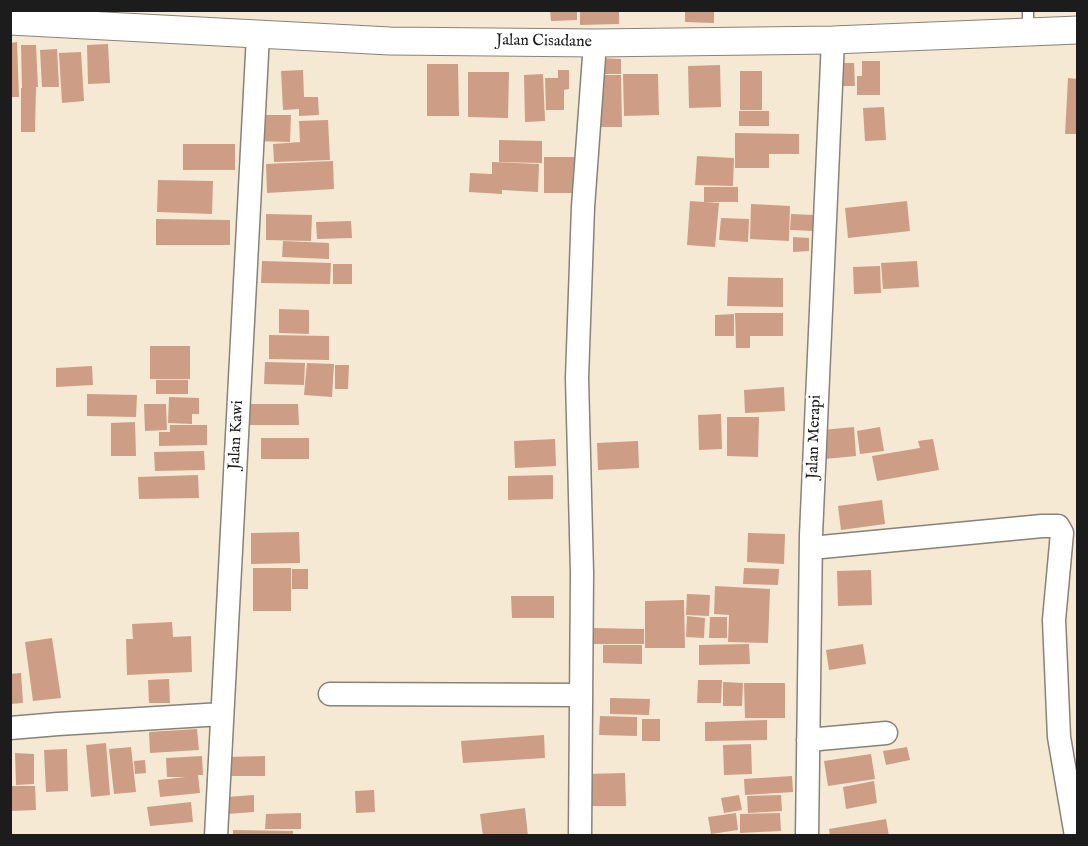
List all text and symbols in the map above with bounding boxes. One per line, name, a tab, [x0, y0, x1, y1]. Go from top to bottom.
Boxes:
street label: Jalan Cisadane	[496, 32, 592, 52]
street label: Jalan Merapi	[804, 395, 826, 479]
street label: Jalan Kawi	[226, 400, 248, 470]

